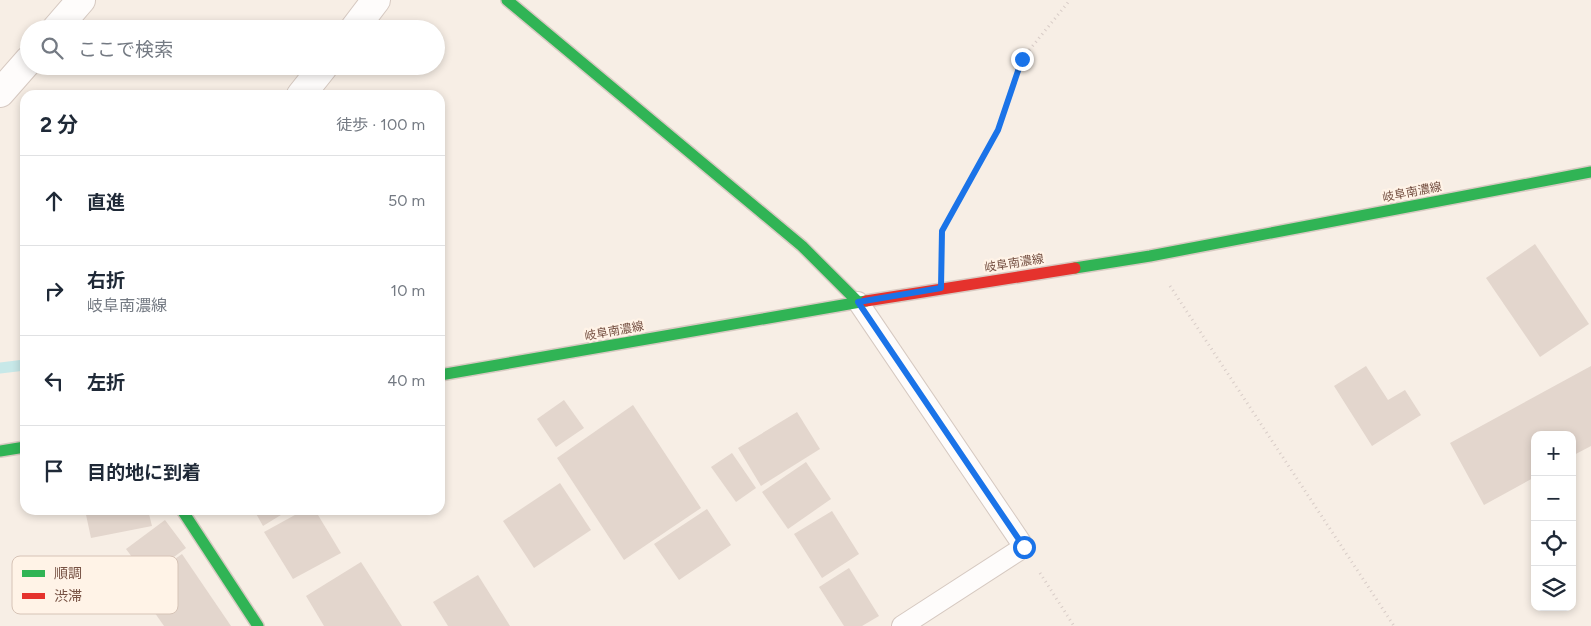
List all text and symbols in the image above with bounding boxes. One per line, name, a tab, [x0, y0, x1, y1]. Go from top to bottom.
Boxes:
search box	[20, 20, 445, 75]
icon: search	[38, 34, 66, 62]
text: ここで検索	[78, 38, 173, 61]
route end	[1011, 48, 1034, 71]
text: 2 分	[40, 112, 78, 137]
text: 徒歩 · 100 m	[336, 115, 425, 134]
street label: 岐阜南濃線	[1381, 179, 1443, 205]
icon: ahead	[40, 187, 68, 215]
text: 直進	[87, 191, 125, 214]
text: 50 m	[388, 191, 425, 210]
street label: 岐阜南濃線	[983, 251, 1045, 275]
text: 右折	[87, 269, 125, 292]
icon: right	[40, 277, 68, 305]
text: 10 m	[391, 281, 425, 300]
text: 岐阜南濃線	[87, 296, 167, 315]
street label: 岐阜南濃線	[583, 319, 645, 343]
icon: left	[40, 367, 68, 395]
text: 左折	[87, 371, 125, 394]
text: 40 m	[387, 371, 425, 390]
map controls	[1531, 431, 1576, 611]
button: +	[1531, 431, 1576, 476]
icon: arrive	[40, 457, 68, 485]
text: 目的地に到着	[87, 461, 201, 484]
button: −	[1531, 476, 1576, 521]
button: locate	[1531, 521, 1576, 566]
route start	[1013, 536, 1036, 559]
legend	[12, 556, 178, 614]
text: 順調	[54, 565, 82, 582]
button: layers	[1531, 566, 1576, 611]
text: 渋滞	[54, 588, 82, 605]

